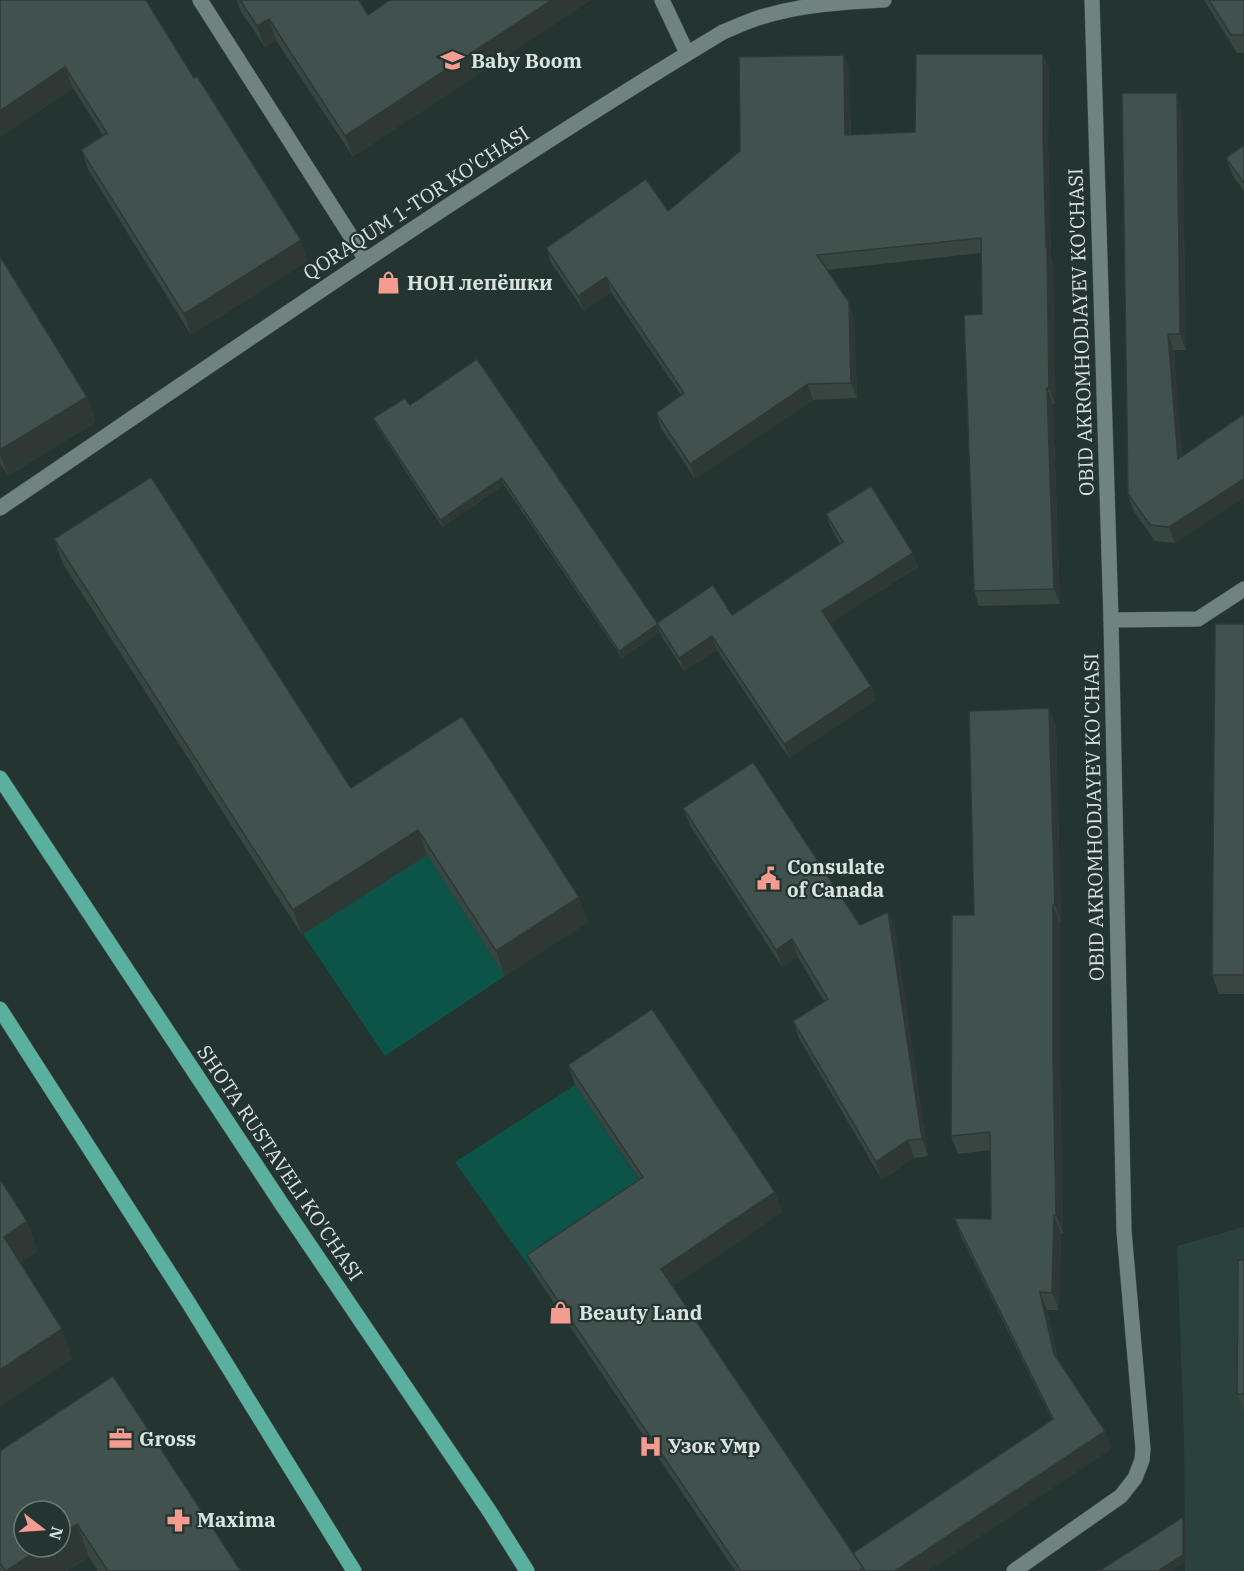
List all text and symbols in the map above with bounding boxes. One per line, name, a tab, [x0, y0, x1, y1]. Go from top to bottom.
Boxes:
place label: Baby Boom	[471, 47, 582, 74]
school or university icon: Baby Boom	[440, 48, 466, 74]
street label: QORAQUM 1-TOR KO'CHASI	[297, 119, 534, 286]
street label: OBID AKROMHODJAYEV KO'CHASI	[1061, 168, 1100, 496]
place label: НОН лепёшки	[407, 269, 553, 296]
shop icon: НОН лепёшки	[376, 270, 402, 296]
street label: OBID AKROMHODJAYEV KO'CHASI	[1077, 653, 1110, 981]
place label: Consulate of Canada	[787, 853, 885, 903]
public building icon: Consulate of Canada	[756, 865, 782, 891]
street label: SHOTA RUSTAVELI KO'CHASI	[191, 1039, 370, 1286]
place label: Beauty Land	[579, 1299, 703, 1326]
shop icon: Beauty Land	[548, 1300, 574, 1326]
place label: Gross	[139, 1425, 196, 1452]
office icon: Gross	[108, 1426, 134, 1452]
place label: Узок Умр	[668, 1432, 760, 1459]
hospital icon: Узок Умр	[637, 1433, 663, 1459]
north arrow	[12, 1499, 72, 1559]
place label: Maxima	[197, 1506, 276, 1533]
pharmacy icon: Maxima	[166, 1507, 192, 1533]
text: N	[45, 1524, 68, 1542]

